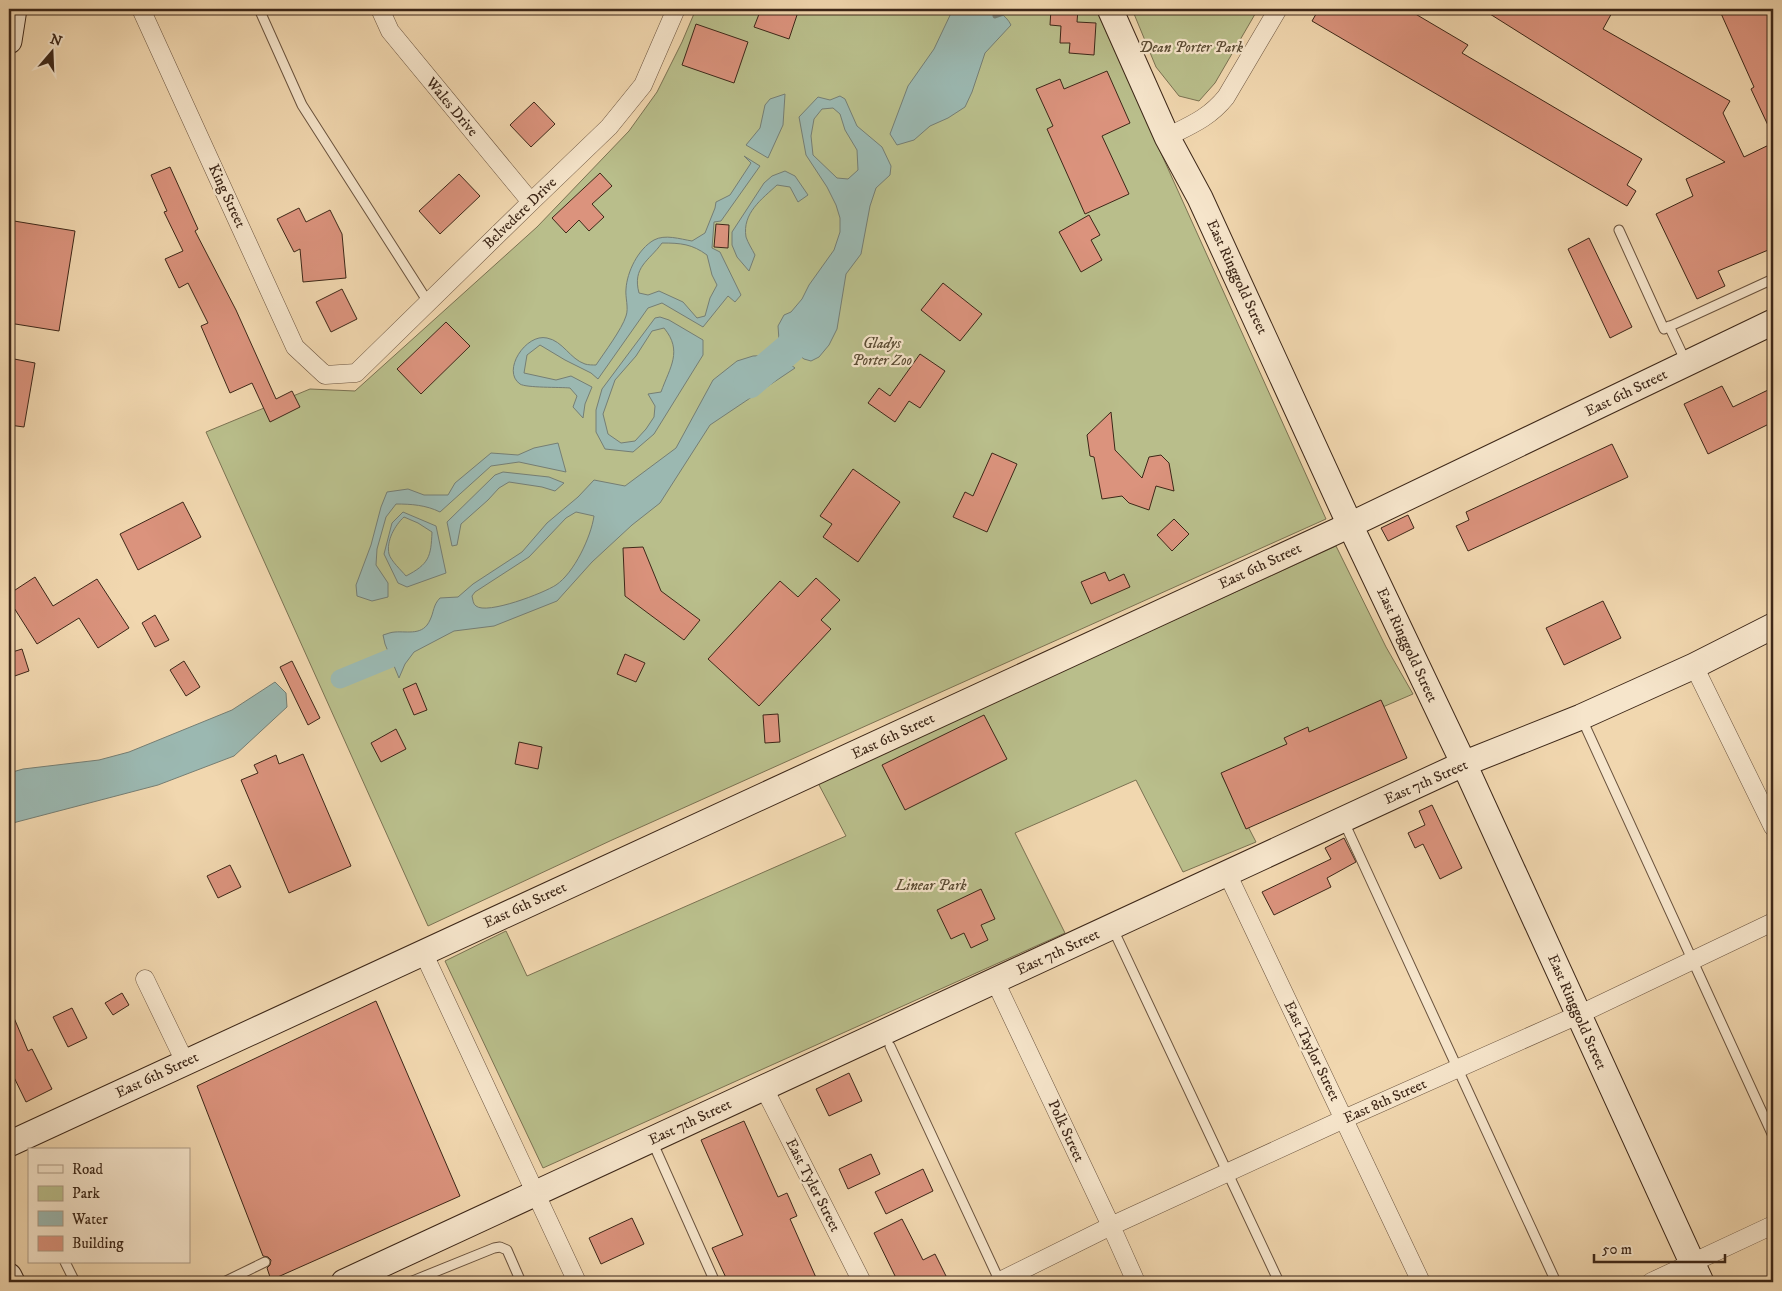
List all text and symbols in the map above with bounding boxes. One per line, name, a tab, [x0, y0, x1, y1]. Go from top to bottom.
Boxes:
north arrow	[28, 28, 78, 78]
text: N	[48, 30, 65, 51]
park label: Dean Porter Park	[1139, 38, 1244, 57]
street label: Wales Drive	[421, 73, 482, 140]
street label: King Street	[204, 161, 250, 231]
street label: Belvedere Drive	[479, 173, 561, 253]
street label: East Ringgold Street	[1202, 217, 1272, 337]
park label: Gladys Porter Zoo	[852, 334, 912, 370]
street label: East 6th Street	[1582, 365, 1670, 421]
street label: East 6th Street	[1216, 538, 1305, 593]
street label: East Ringgold Street	[1372, 585, 1442, 705]
street label: East 6th Street	[849, 708, 938, 763]
street label: East 7th Street	[1381, 755, 1471, 809]
park label: Linear Park	[895, 876, 967, 895]
street label: East 6th Street	[481, 877, 570, 932]
street label: East 7th Street	[1014, 924, 1103, 979]
street label: East Ringgold Street	[1543, 951, 1611, 1073]
street label: East Taylor Street	[1280, 998, 1345, 1104]
street label: East 6th Street	[113, 1047, 202, 1102]
street label: East 8th Street	[1341, 1074, 1430, 1128]
street label: East 7th Street	[646, 1094, 735, 1149]
street label: Polk Street	[1043, 1097, 1089, 1165]
street label: East Tyler Street	[781, 1135, 845, 1235]
legend	[28, 1148, 190, 1264]
text: Road	[72, 1160, 104, 1179]
text: Park	[72, 1184, 101, 1203]
text: Water	[71, 1210, 108, 1229]
scale bar	[1594, 1231, 1726, 1263]
text: Building	[72, 1234, 124, 1253]
text: 50 m	[1602, 1240, 1632, 1259]

